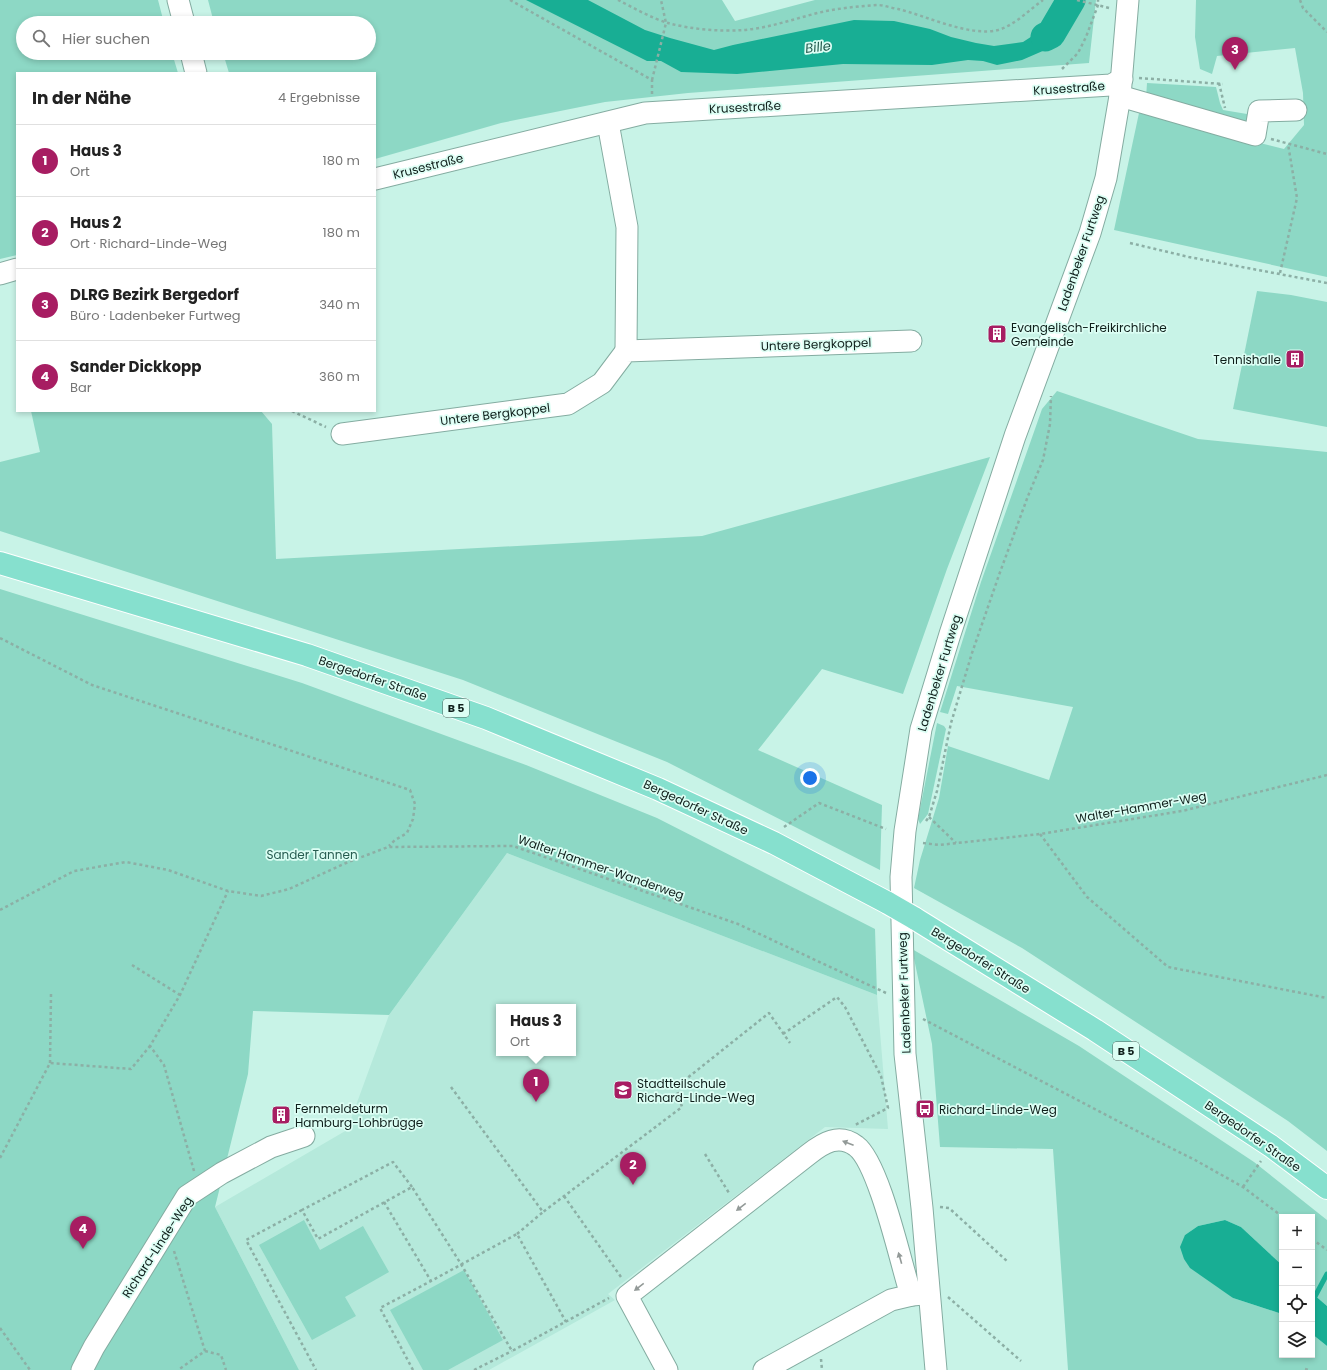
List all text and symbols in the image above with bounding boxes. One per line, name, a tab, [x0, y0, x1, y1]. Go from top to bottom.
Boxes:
search box	[16, 16, 376, 60]
icon: search	[30, 27, 52, 49]
text: Hier suchen	[62, 28, 150, 49]
water label: Bille	[804, 36, 832, 58]
pin: 3	[1222, 37, 1248, 70]
street label: Krusestraße	[1033, 77, 1105, 99]
text: In der Nähe	[32, 86, 131, 110]
text: 4 Ergebnisse	[278, 88, 360, 107]
street label: Krusestraße	[709, 97, 781, 117]
text: Haus 3	[70, 140, 122, 161]
street label: Krusestraße	[391, 149, 465, 183]
text: 1	[43, 151, 47, 170]
text: 180 m	[323, 151, 360, 170]
text: Ort	[70, 162, 90, 181]
street label: Ladenbeker Furtweg	[1053, 193, 1109, 313]
text: Haus 2	[70, 212, 121, 233]
text: 2	[41, 223, 49, 242]
text: 180 m	[323, 223, 360, 242]
text: Ort · Richard-Linde-Weg	[70, 234, 227, 253]
text: DLRG Bezirk Bergedorf	[70, 284, 239, 305]
text: 3	[41, 295, 49, 314]
text: 340 m	[319, 295, 360, 314]
text: Büro · Ladenbeker Furtweg	[70, 306, 241, 325]
place label: Evangelisch-Freikirchliche Gemeinde	[1011, 319, 1167, 350]
building icon: Evangelisch-Freikirchliche Gemeinde	[986, 323, 1008, 345]
street label: Untere Bergkoppel	[760, 334, 872, 354]
building icon: Tennishalle	[1284, 348, 1306, 370]
place label: Tennishalle	[1213, 351, 1281, 368]
text: Sander Dickkopp	[70, 356, 201, 377]
text: 4	[41, 367, 49, 386]
text: 360 m	[319, 367, 360, 386]
text: Bar	[70, 378, 92, 397]
street label: Untere Bergkoppel	[439, 399, 551, 429]
street label: Ladenbeker Furtweg	[913, 612, 965, 734]
street label: Bergedorfer Straße	[316, 651, 430, 705]
road number: B 5	[443, 699, 469, 717]
your location	[800, 768, 820, 788]
street label: Bergedorfer Straße	[641, 775, 751, 839]
street label: Walter-Hammer-Weg	[1074, 787, 1208, 827]
street label: Walter Hammer-Wanderweg	[516, 830, 686, 904]
park label: Sander Tannen	[266, 846, 358, 863]
street label: Bergedorfer Straße	[928, 923, 1034, 997]
street label: Ladenbeker Furtweg	[893, 932, 915, 1054]
popup	[496, 1004, 576, 1056]
text: Haus 3	[510, 1010, 562, 1031]
text: Ort	[510, 1032, 530, 1051]
road number: B 5	[1113, 1042, 1139, 1060]
pin: 1	[523, 1069, 549, 1102]
place label: Stadtteilschule Richard-Linde-Weg	[637, 1075, 755, 1106]
school or university icon: Stadtteilschule Richard-Linde-Weg	[612, 1079, 634, 1101]
street label: Bergedorfer Straße	[1202, 1096, 1304, 1176]
bus stop icon: Richard-Linde-Weg	[914, 1098, 936, 1120]
place label: Fernmeldeturm Hamburg-Lohbrügge	[295, 1100, 423, 1131]
place label: Richard-Linde-Weg	[939, 1101, 1057, 1118]
building icon: Fernmeldeturm Hamburg-Lohbrügge	[270, 1104, 292, 1126]
one-way arrow	[842, 1139, 854, 1145]
pin: 2	[620, 1152, 646, 1185]
street label: Richard-Linde-Weg	[118, 1193, 196, 1301]
one-way arrow	[736, 1202, 747, 1211]
map controls	[1279, 1214, 1315, 1358]
button: +	[1279, 1214, 1315, 1250]
pin: 4	[70, 1216, 96, 1249]
button: −	[1279, 1250, 1315, 1286]
one-way arrow	[897, 1252, 903, 1264]
one-way arrow	[633, 1282, 644, 1291]
button: locate	[1279, 1286, 1315, 1322]
button: layers	[1279, 1322, 1315, 1358]

